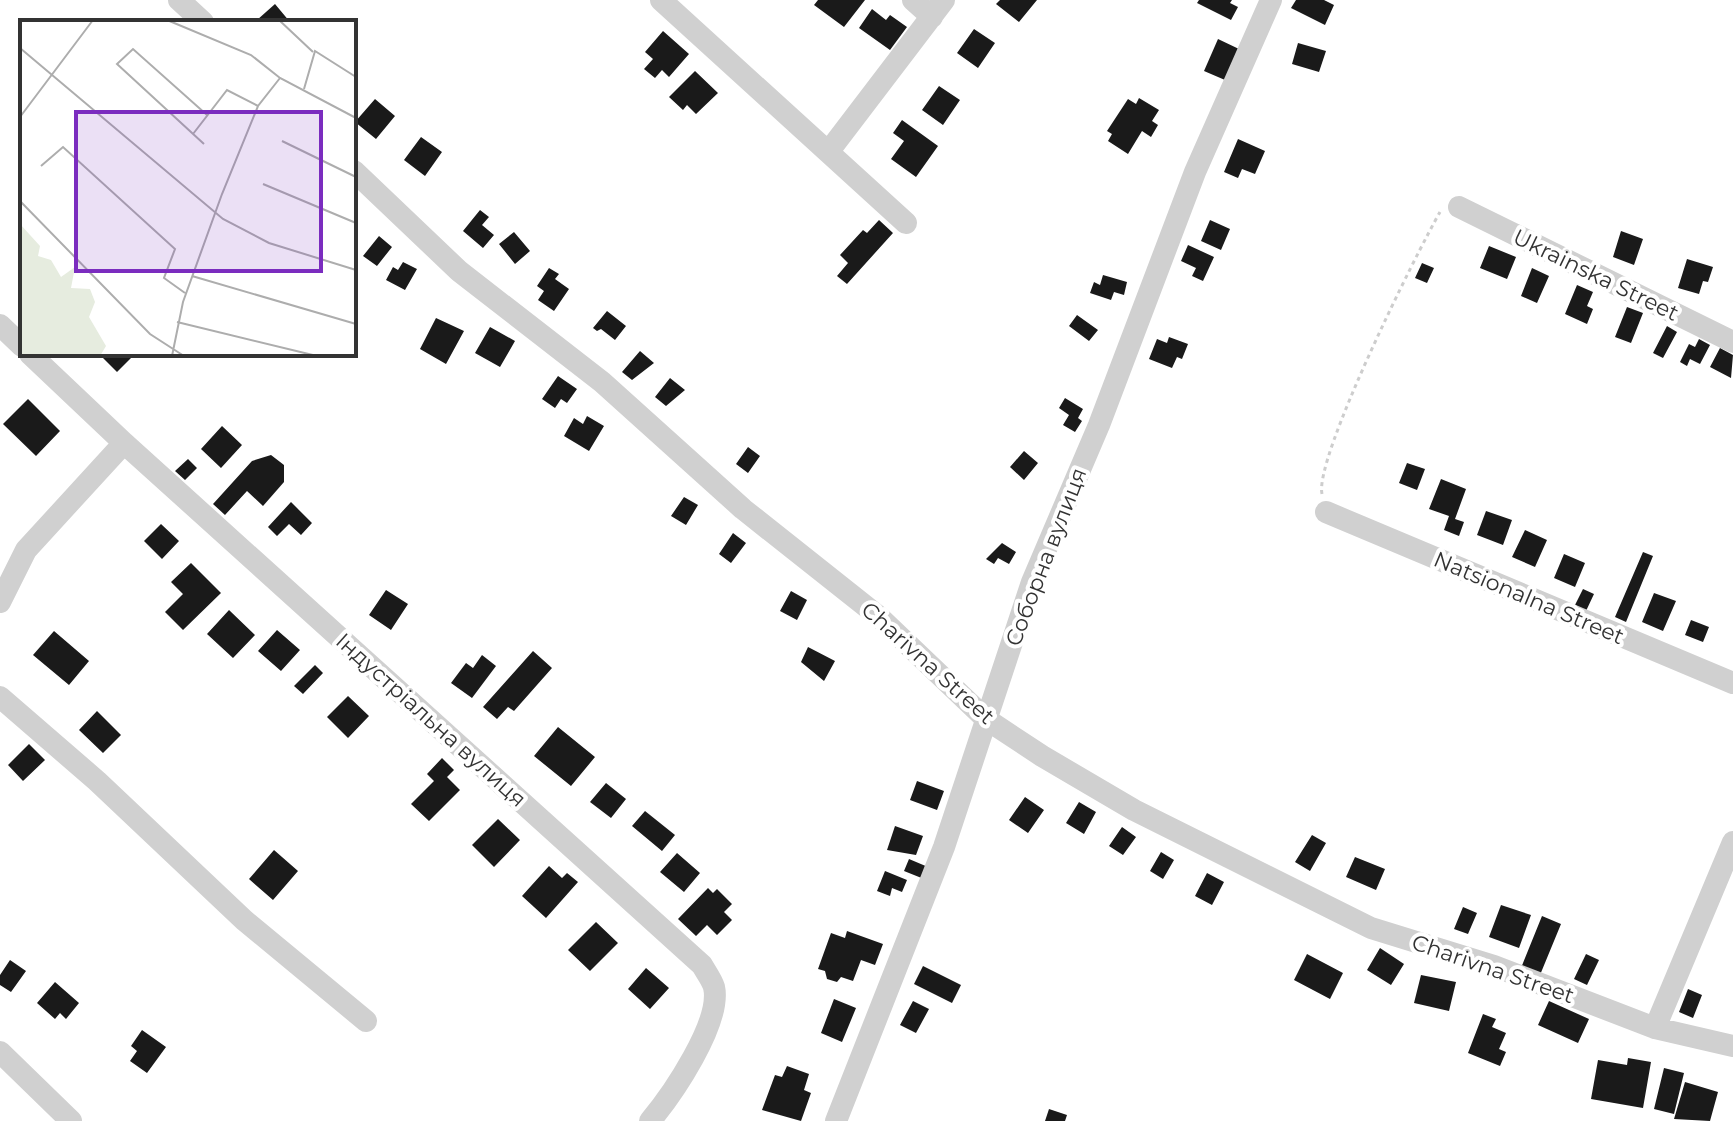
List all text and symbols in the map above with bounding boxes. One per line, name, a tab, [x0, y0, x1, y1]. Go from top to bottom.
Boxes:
inset map	[20, 20, 356, 356]
street label: Ukrainska Street	[1509, 223, 1683, 327]
street label: Соборна вулиця	[1000, 464, 1092, 650]
street label: Natsionalna Street	[1430, 546, 1628, 650]
street label: Charivna Street	[856, 596, 1000, 730]
street label: Індустріальна вулиця	[330, 627, 532, 813]
street label: Charivna Street	[1408, 929, 1578, 1009]

